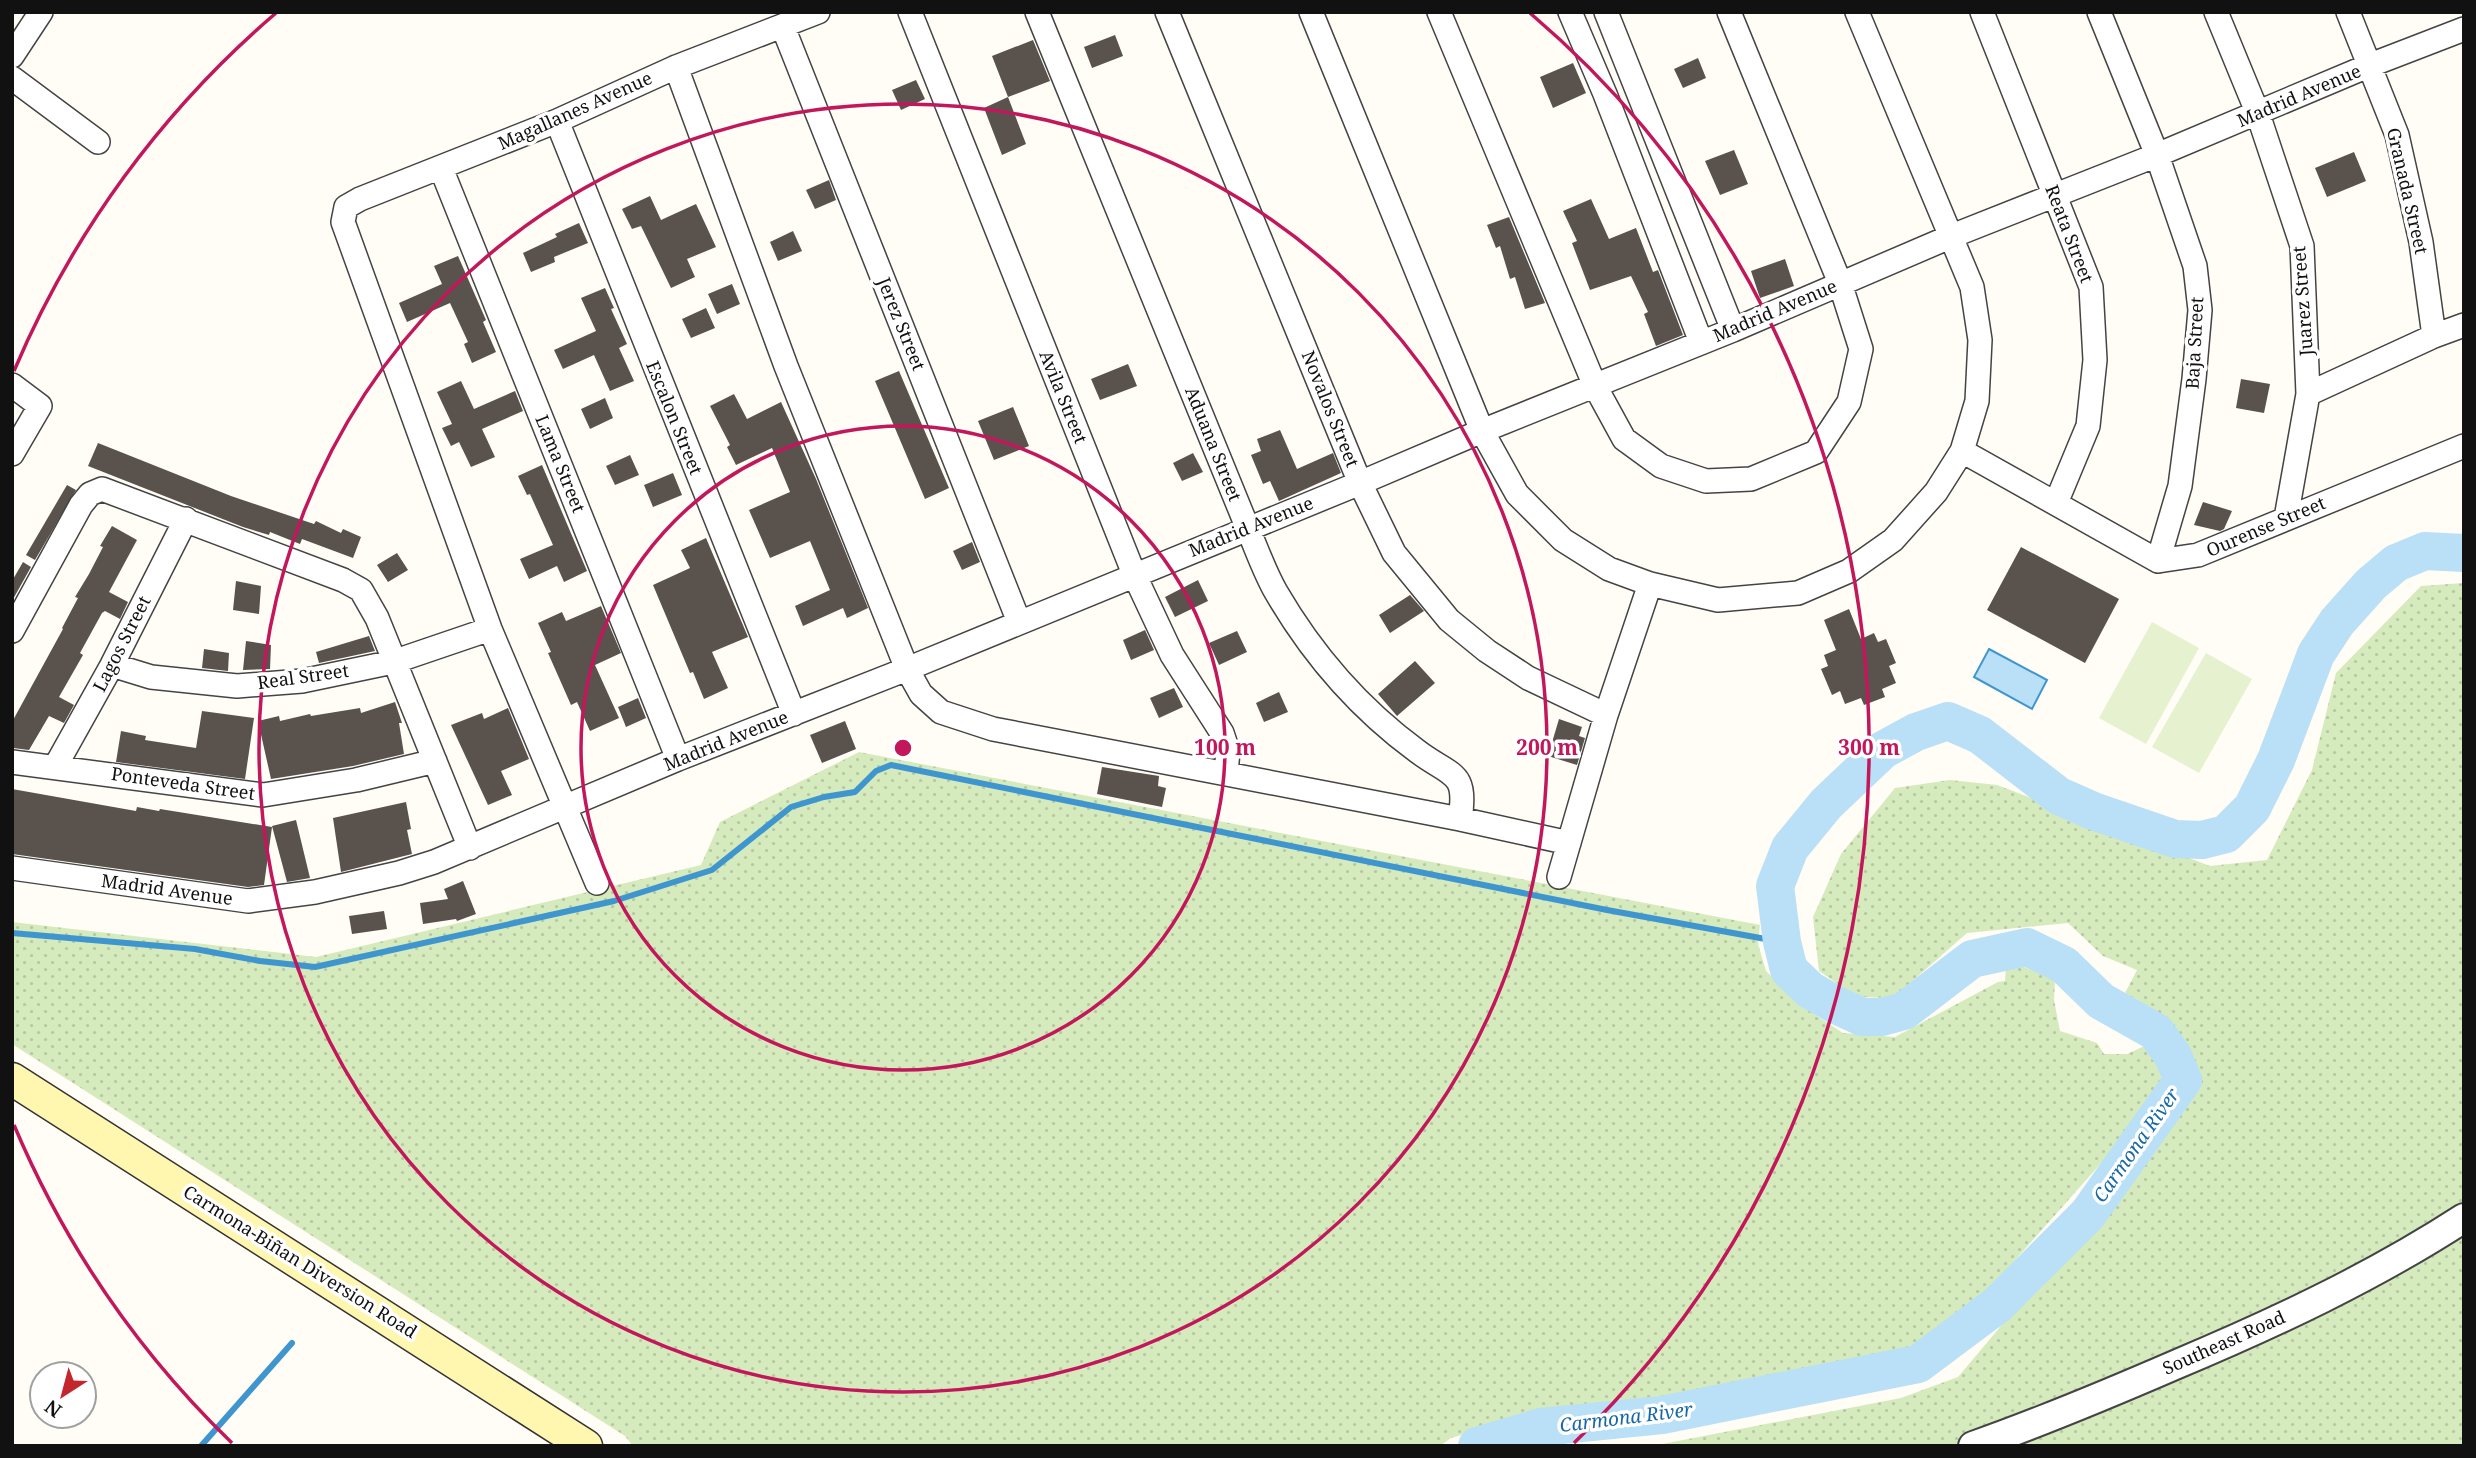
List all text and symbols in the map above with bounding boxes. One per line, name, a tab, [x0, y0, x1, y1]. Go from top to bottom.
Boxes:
street label: Madrid Avenue	[2233, 58, 2364, 132]
street label: Magallanes Avenue	[494, 65, 656, 155]
street label: Granada Street	[2382, 125, 2434, 256]
street label: Reata Street	[2040, 181, 2100, 286]
street label: Juarez Street	[2286, 245, 2318, 358]
street label: Jerez Street	[872, 273, 931, 374]
street label: Madrid Avenue	[1709, 273, 1840, 347]
street label: Baja Street	[2180, 296, 2208, 390]
street label: Avila Street	[1034, 347, 1093, 447]
street label: Novalos Street	[1297, 347, 1365, 470]
street label: Escalon Street	[641, 357, 709, 478]
street label: Aduana Street	[1180, 383, 1248, 504]
street label: Lama Street	[530, 411, 591, 516]
street label: Madrid Avenue	[1185, 490, 1316, 562]
street label: Ourense Street	[2202, 490, 2329, 562]
street label: Lagos Street	[87, 592, 156, 696]
street label: Real Street	[256, 658, 350, 694]
street label: Madrid Avenue	[660, 704, 791, 776]
text: 100 m	[1194, 733, 1256, 761]
text: 200 m	[1516, 733, 1578, 761]
text: 300 m	[1838, 733, 1900, 761]
centre of rings	[891, 736, 915, 760]
street label: Ponteveda Street	[110, 761, 257, 805]
street label: Madrid Avenue	[100, 868, 234, 910]
water label: Carmona River	[2087, 1083, 2185, 1207]
street label: Carmona-Biñan Diversion Road	[179, 1179, 422, 1343]
street label: Southeast Road	[2159, 1304, 2289, 1380]
north arrow	[28, 1360, 98, 1430]
text: N	[39, 1394, 67, 1424]
water label: Carmona River	[1558, 1396, 1694, 1438]

